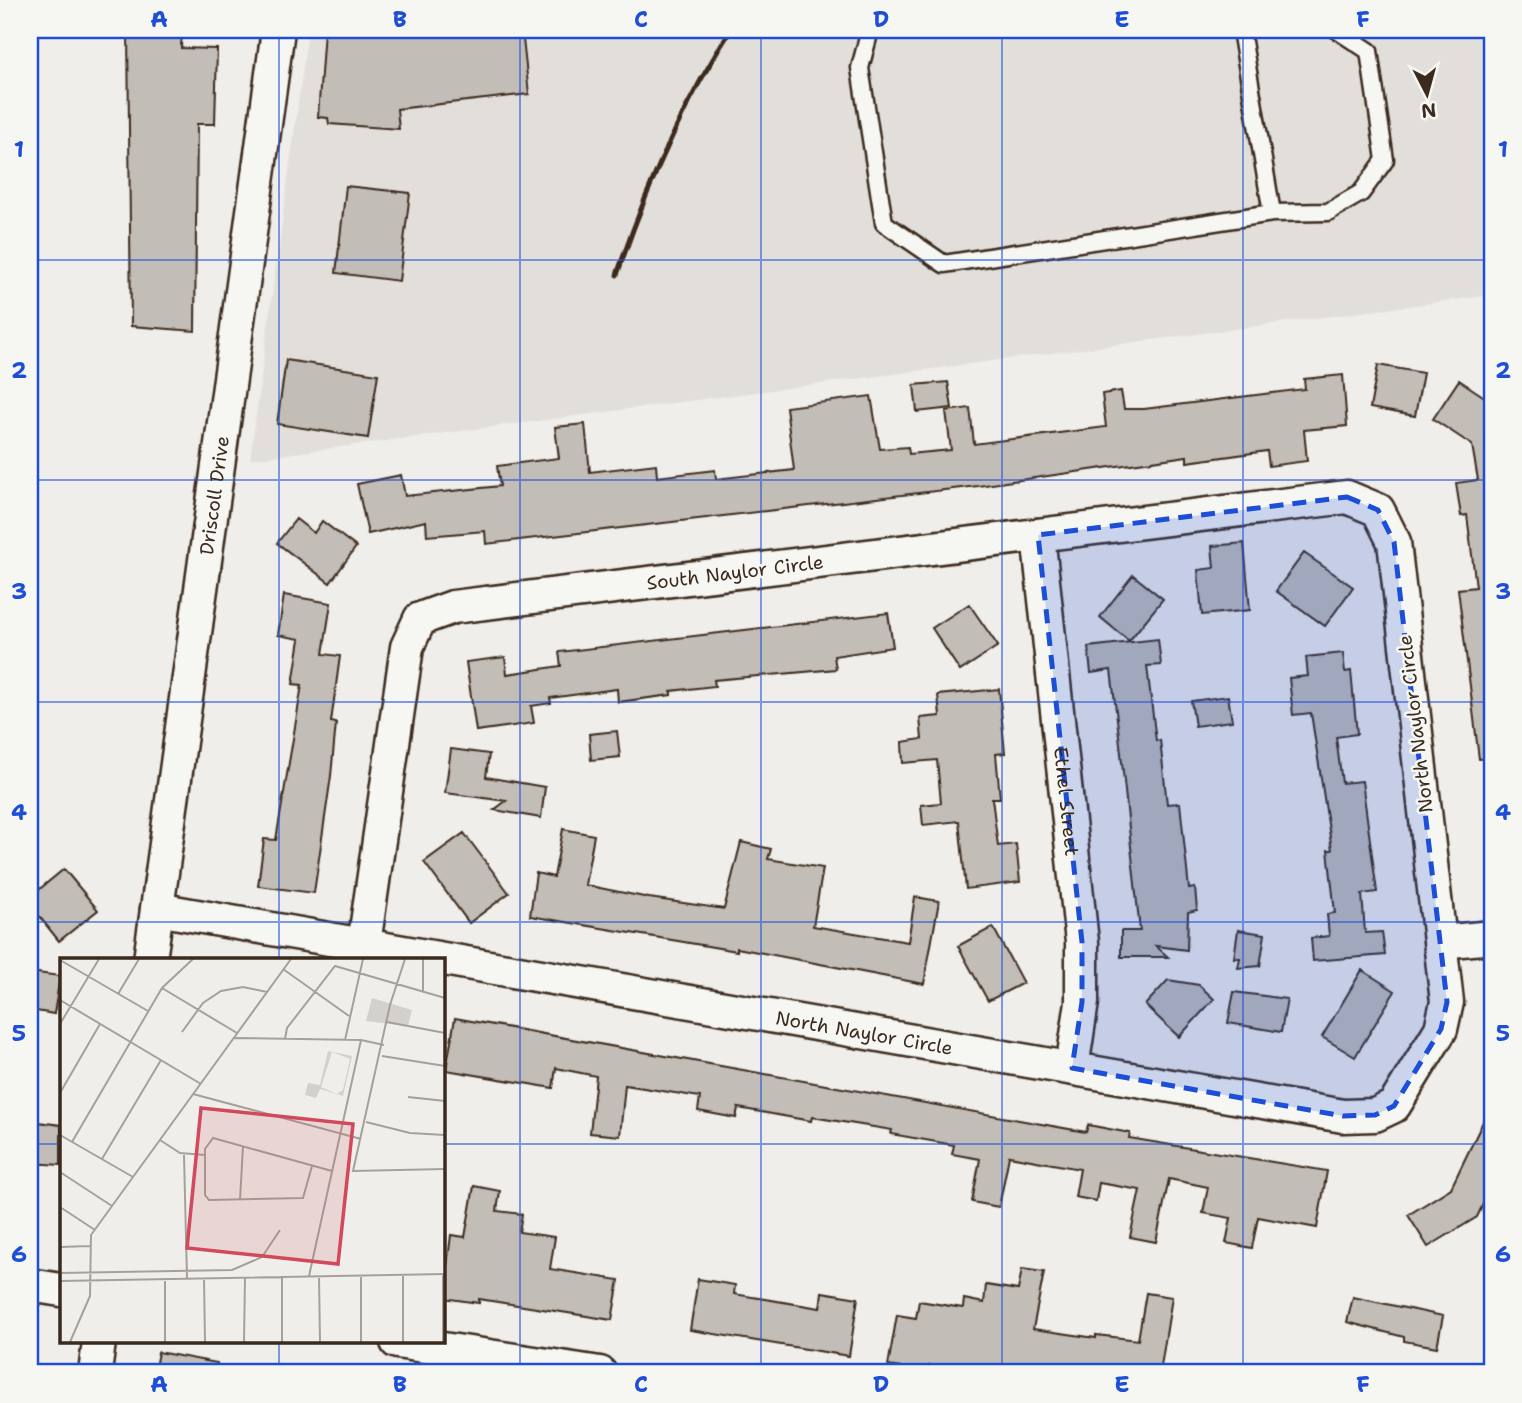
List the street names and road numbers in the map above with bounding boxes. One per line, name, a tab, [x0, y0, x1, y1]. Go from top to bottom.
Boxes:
street label: Driscoll Drive	[194, 434, 235, 557]
street label: South Naylor Circle	[645, 549, 825, 596]
street label: North Naylor Circle	[1392, 634, 1439, 814]
street label: Ethel Street	[1048, 746, 1085, 857]
street label: North Naylor Circle	[774, 1005, 955, 1061]

